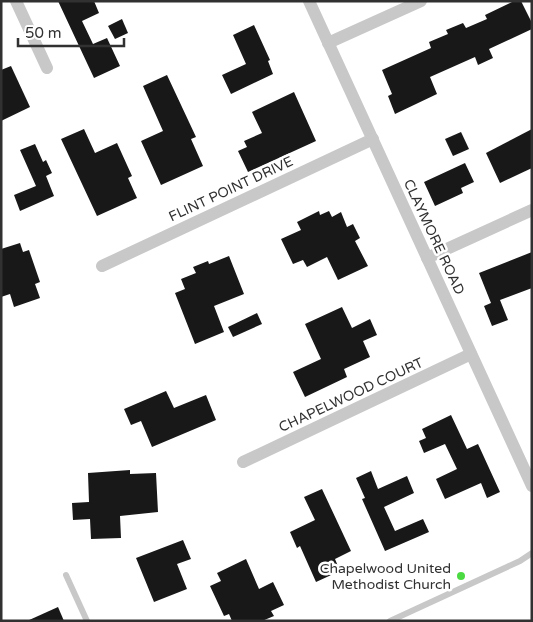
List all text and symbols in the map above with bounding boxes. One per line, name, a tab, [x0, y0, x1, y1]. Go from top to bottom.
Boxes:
scale bar	[18, 15, 124, 47]
text: 50 m	[25, 24, 62, 42]
street label: FLINT POINT DRIVE	[166, 153, 296, 225]
street label: CLAYMORE ROAD	[400, 176, 468, 298]
street label: CHAPELWOOD COURT	[276, 354, 426, 436]
place label: Chapelwood United Methodist Church	[320, 560, 451, 593]
marker: Chapelwood United Methodist Church	[455, 570, 467, 582]

